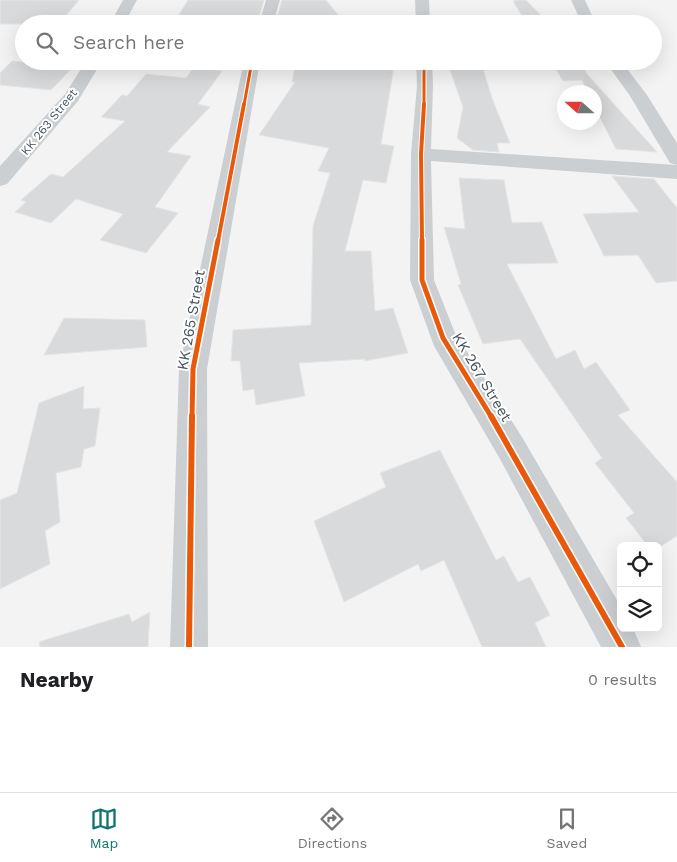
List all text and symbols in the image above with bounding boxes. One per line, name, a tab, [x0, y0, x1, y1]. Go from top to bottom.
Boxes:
search box	[15, 15, 662, 70]
icon: search	[33, 29, 61, 57]
text: Search here	[73, 31, 184, 54]
north arrow	[557, 85, 602, 130]
street label: KK 263 Street	[18, 86, 80, 158]
street label: KK 265 Street	[173, 268, 209, 372]
street label: KK 267 Street	[448, 329, 516, 425]
map controls	[617, 542, 662, 632]
button: locate	[617, 542, 662, 587]
button: layers	[617, 587, 662, 632]
text: Nearby	[20, 667, 93, 692]
text: 0 results	[588, 670, 657, 689]
tab: Map	[90, 805, 118, 851]
tab: Directions	[298, 805, 367, 851]
tab: Saved	[547, 805, 587, 851]

